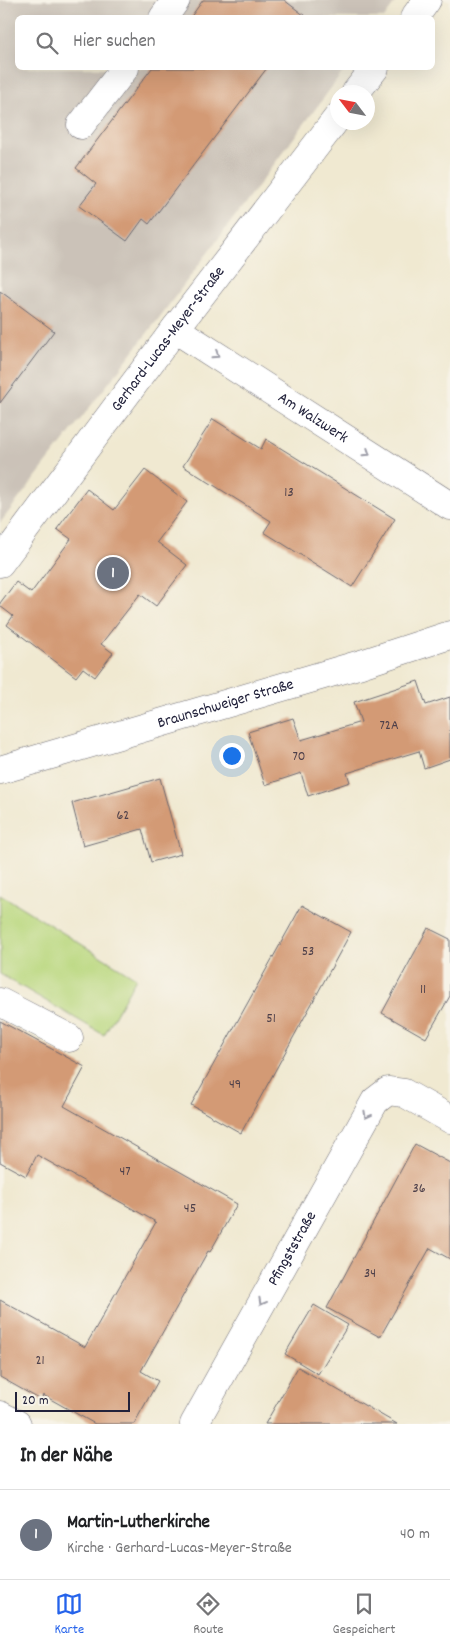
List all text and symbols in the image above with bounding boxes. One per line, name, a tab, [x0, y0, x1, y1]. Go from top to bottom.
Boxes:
search box	[15, 15, 435, 70]
icon: search	[33, 29, 61, 57]
text: Hier suchen	[73, 29, 156, 56]
north arrow	[330, 85, 375, 130]
street label: Gerhard-Lucas-Meyer-Straße	[105, 262, 231, 417]
one-way arrow	[210, 349, 220, 358]
street label: Am Walzwerk	[273, 386, 353, 449]
one-way arrow	[362, 447, 371, 456]
house number: 13	[284, 483, 294, 503]
pin: 1	[97, 554, 129, 592]
street label: Braunschweiger Straße	[155, 673, 296, 735]
house number: 72A	[379, 716, 399, 736]
your location	[219, 743, 245, 769]
house number: 70	[293, 747, 306, 767]
house number: 62	[117, 806, 129, 826]
house number: 53	[302, 942, 314, 962]
house number: 11	[420, 980, 426, 1000]
house number: 51	[266, 1009, 276, 1029]
house number: 49	[229, 1075, 241, 1095]
one-way arrow	[364, 1109, 374, 1118]
house number: 47	[119, 1162, 131, 1182]
house number: 36	[412, 1179, 426, 1199]
house number: 45	[184, 1199, 196, 1219]
street label: Pfingststraße	[262, 1207, 322, 1290]
house number: 34	[364, 1264, 376, 1284]
one-way arrow	[258, 1297, 268, 1306]
house number: 21	[35, 1351, 45, 1371]
scale bar	[15, 1389, 130, 1412]
text: 20 m	[22, 1391, 49, 1411]
text: In der Nähe	[20, 1442, 112, 1472]
text: Martin-Lutherkirche	[67, 1510, 210, 1537]
text: 1	[34, 1523, 38, 1546]
text: 40 m	[400, 1523, 430, 1546]
text: Kirche · Gerhard-Lucas-Meyer-Straße	[67, 1537, 292, 1560]
tab: Karte	[55, 1590, 84, 1640]
tab: Route	[193, 1590, 224, 1640]
tab: Gespeichert	[333, 1590, 395, 1640]

